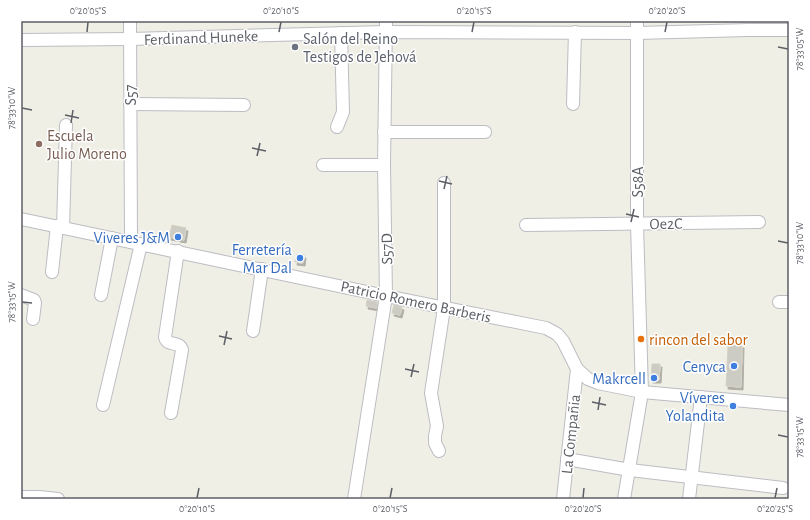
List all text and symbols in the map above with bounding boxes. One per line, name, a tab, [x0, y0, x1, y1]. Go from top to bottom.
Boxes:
text: 0°20'05"S	[70, 6, 107, 16]
text: 0°20'10"S	[263, 6, 299, 16]
text: 0°20'15"S	[457, 6, 492, 16]
text: 0°20'20"S	[648, 6, 686, 16]
text: 78°33'05"W	[795, 27, 805, 71]
street label: Ferdinand Huneke	[144, 28, 259, 48]
place label: Salón del Reino Testigos de Jehová	[303, 31, 416, 65]
marker: Salón del Reino Testigos de Jehová	[290, 42, 300, 52]
street label: S57	[123, 84, 139, 105]
text: 78°33'10"W	[7, 87, 17, 129]
place label: Escuela Julio Moreno	[47, 128, 127, 162]
marker: Escuela Julio Moreno	[34, 139, 44, 149]
street label: S58A	[630, 166, 646, 198]
street label: Oe2C	[649, 216, 683, 232]
text: 78°33'10"W	[795, 222, 805, 264]
place label: Viveres J&M	[93, 230, 170, 246]
marker: Viveres J&M	[173, 232, 183, 242]
street label: S57D	[379, 233, 395, 265]
place label: Ferretería Mar Dal	[232, 242, 292, 276]
marker: Ferretería Mar Dal	[295, 253, 305, 263]
street label: Patricio Romero Barberis	[339, 278, 493, 326]
text: 78°33'15"W	[7, 281, 17, 323]
place label: rincon del sabor	[649, 332, 749, 348]
marker: rincon del sabor	[636, 334, 646, 344]
place label: Cenyca	[683, 359, 726, 376]
marker: Cenyca	[729, 361, 739, 371]
place label: Makrcell	[592, 371, 646, 387]
marker: Makrcell	[649, 373, 659, 383]
place label: Víveres Yolandita	[666, 390, 725, 424]
street label: La Compañia	[559, 393, 583, 475]
marker: Víveres Yolandita	[728, 401, 738, 411]
text: 78°33'15"W	[795, 416, 805, 458]
text: 0°20'10"S	[179, 504, 215, 514]
text: 0°20'15"S	[373, 504, 408, 514]
text: 0°20'20"S	[564, 504, 602, 514]
text: 0°20'25"S	[757, 504, 793, 514]

